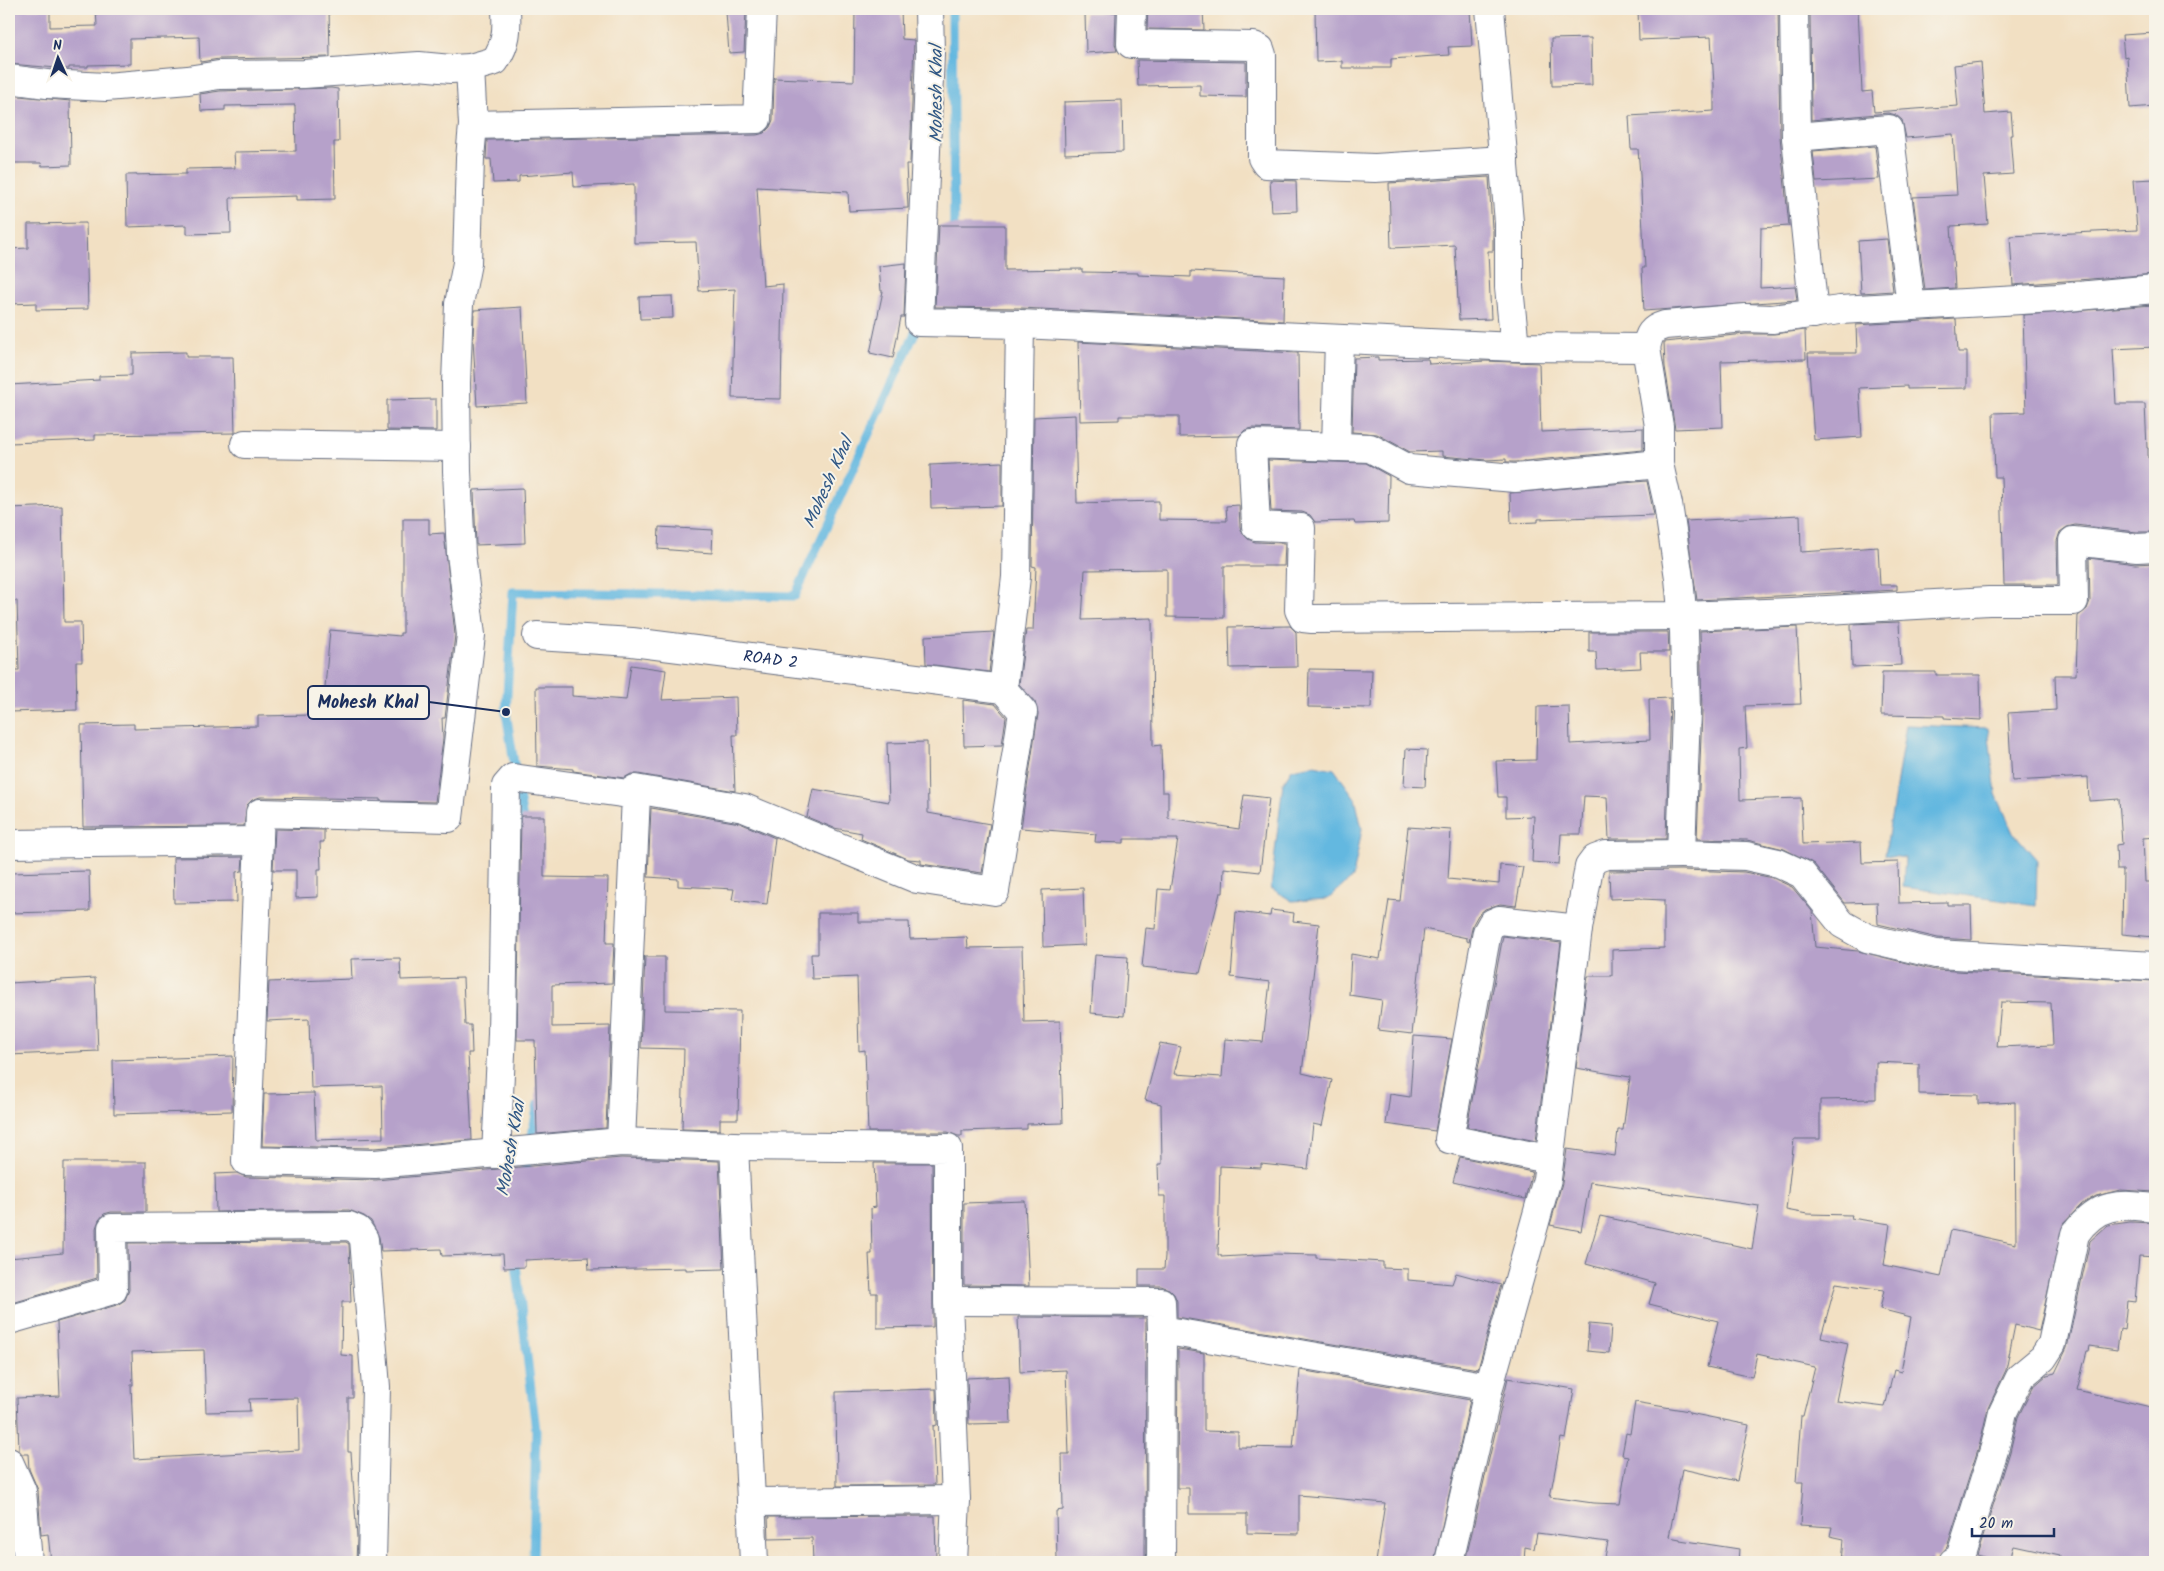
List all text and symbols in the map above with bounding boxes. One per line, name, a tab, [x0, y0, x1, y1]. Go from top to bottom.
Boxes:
north arrow	[32, 32, 82, 82]
text: N	[52, 35, 63, 57]
water label: Mohesh Khal	[923, 42, 952, 143]
water label: Mohesh Khal	[796, 429, 864, 534]
street label: ROAD 2	[742, 644, 800, 675]
callout: Mohesh Khal	[308, 686, 429, 719]
text: Mohesh Khal	[317, 689, 419, 718]
water label: Mohesh Khal	[489, 1094, 535, 1199]
scale bar	[1972, 1506, 2054, 1538]
text: 20 m	[1979, 1512, 2013, 1536]

